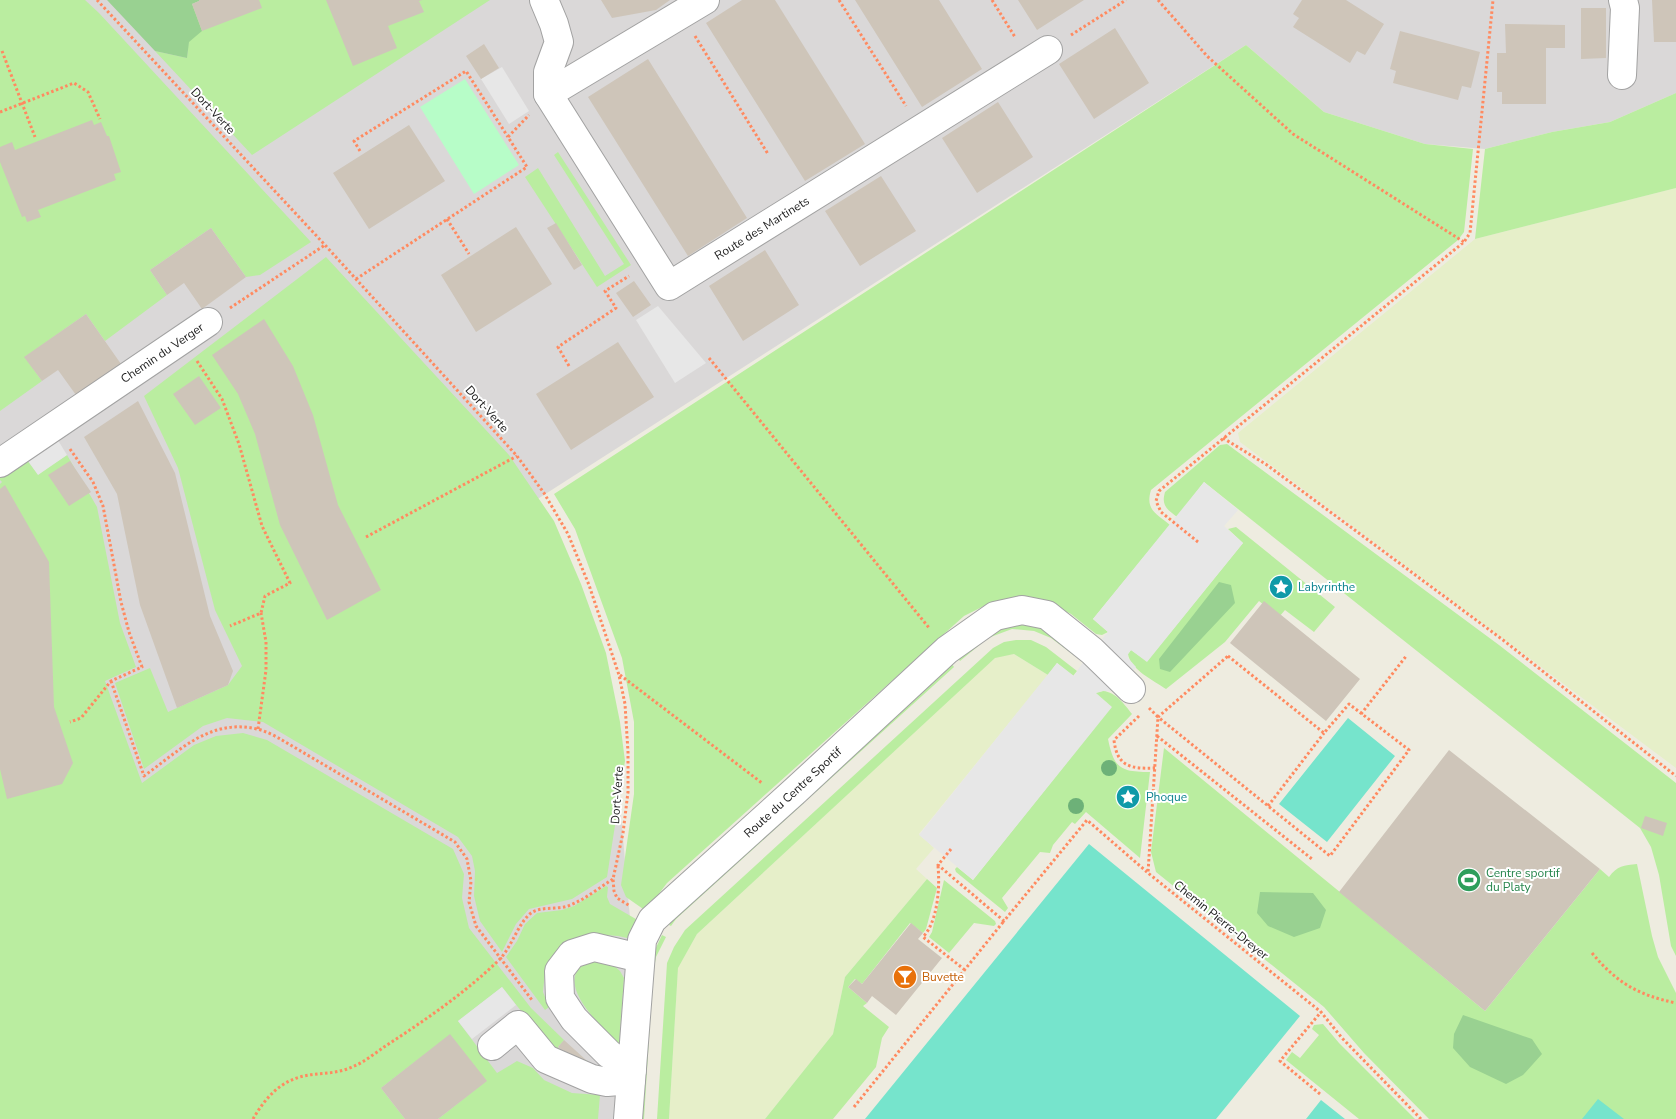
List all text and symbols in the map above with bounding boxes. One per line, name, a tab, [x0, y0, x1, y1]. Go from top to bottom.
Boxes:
street label: Dort-Verte	[187, 84, 239, 138]
street label: Route des Martinets	[712, 193, 812, 264]
street label: Chemin du Verger	[118, 319, 207, 387]
street label: Dort-Verte	[462, 382, 512, 436]
place icon: Labyrinthe	[1268, 574, 1294, 600]
place label: Labyrinthe	[1298, 579, 1355, 595]
street label: Route du Centre Sportif	[741, 743, 846, 841]
street label: Dort-Verte	[607, 766, 627, 824]
place icon: Phoque	[1115, 784, 1141, 810]
place label: Phoque	[1146, 789, 1187, 805]
place label: Centre sportif du Platy	[1486, 865, 1561, 895]
sports icon: Centre sportif du Platy	[1456, 867, 1482, 893]
street label: Chemin Pierre-Dreyer	[1170, 877, 1272, 964]
bar icon: Buvette	[892, 964, 918, 990]
place label: Buvette	[922, 969, 964, 985]

